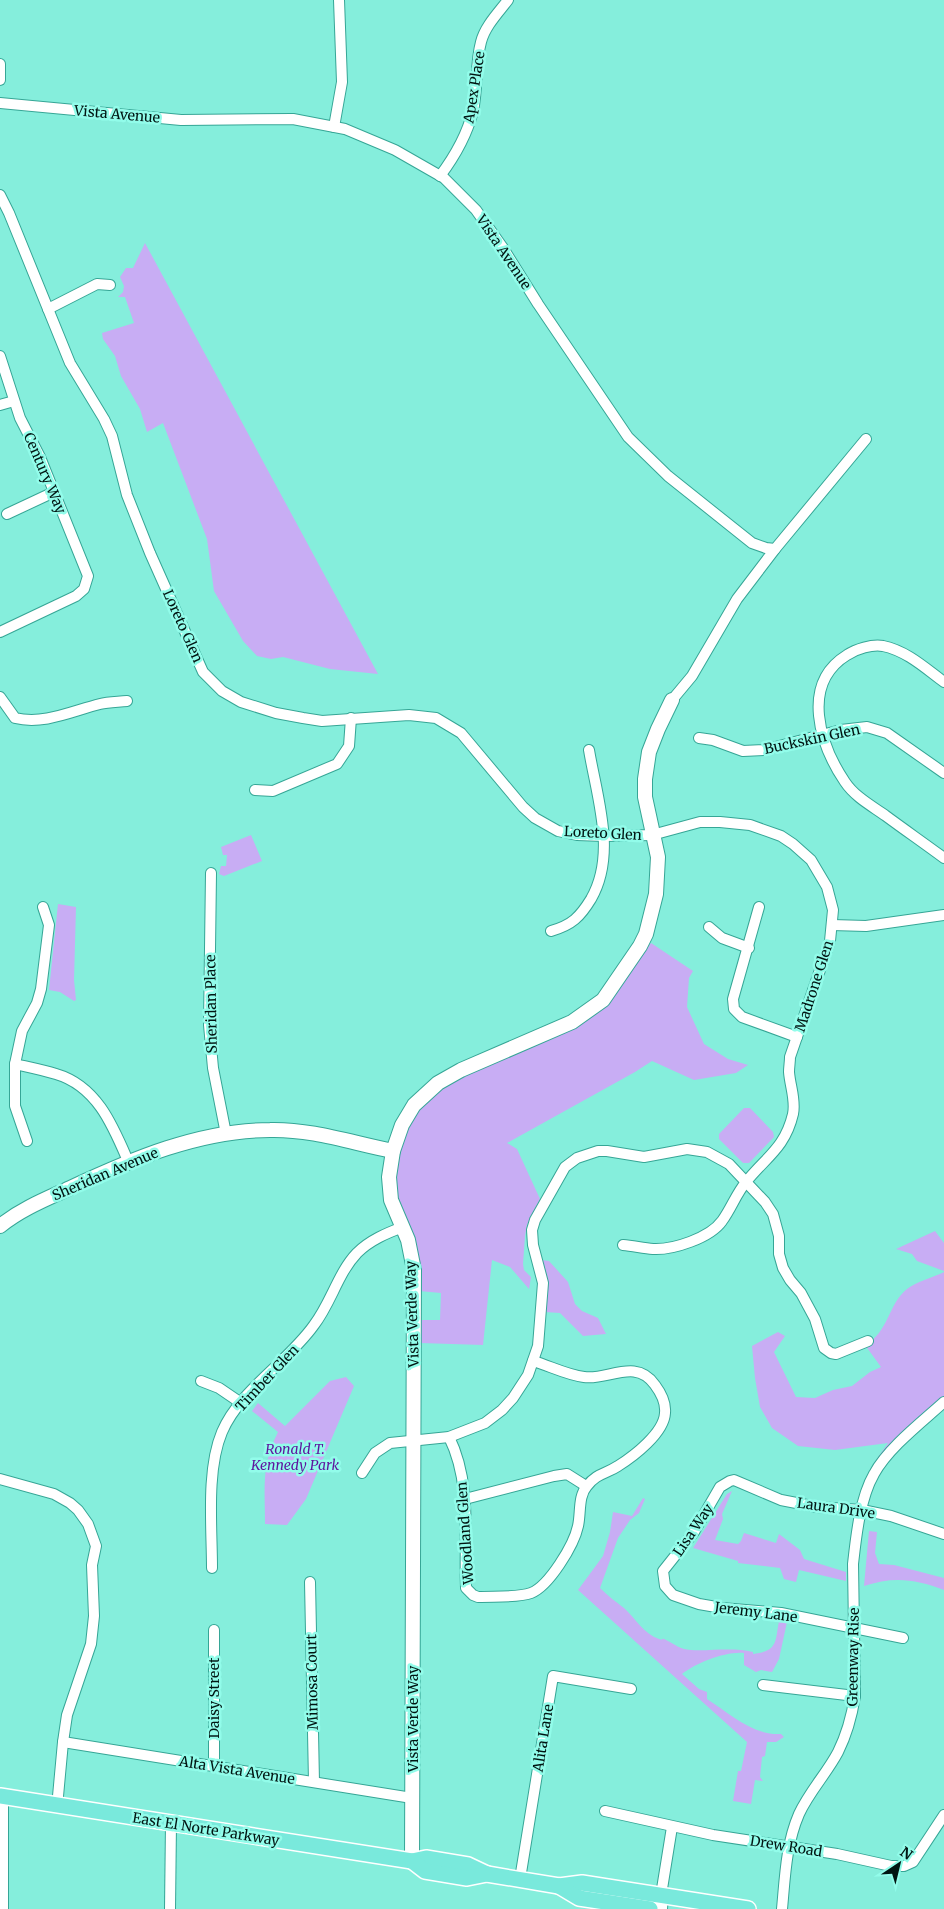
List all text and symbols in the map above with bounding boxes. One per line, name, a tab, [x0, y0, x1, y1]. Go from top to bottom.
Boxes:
street label: Apex Place	[459, 50, 489, 125]
street label: Vista Avenue	[72, 101, 161, 127]
street label: Vista Avenue	[472, 210, 536, 293]
street label: Century Way	[20, 430, 70, 517]
street label: Loreto Glen	[159, 587, 207, 665]
street label: Buckskin Glen	[762, 720, 862, 758]
street label: Loreto Glen	[564, 822, 642, 844]
street label: Madrone Glen	[791, 938, 837, 1034]
street label: Sheridan Place	[201, 954, 221, 1054]
street label: Sheridan Avenue	[49, 1144, 161, 1204]
street label: Vista Verde Way	[401, 1260, 423, 1369]
street label: Timber Glen	[232, 1341, 302, 1415]
park label: Ronald T. Kennedy Park	[250, 1440, 339, 1474]
street label: Woodland Glen	[452, 1481, 478, 1586]
street label: Laura Drive	[796, 1494, 876, 1522]
street label: Lisa Way	[669, 1499, 718, 1560]
street label: Jeremy Lane	[712, 1598, 799, 1626]
street label: Greenway Rise	[843, 1607, 863, 1707]
street label: Mimosa Court	[302, 1633, 322, 1730]
street label: Daisy Street	[205, 1657, 223, 1738]
street label: Vista Verde Way	[404, 1665, 422, 1773]
street label: Alita Lane	[529, 1703, 557, 1774]
street label: Alta Vista Avenue	[177, 1752, 296, 1788]
street label: East El Norte Parkway	[131, 1808, 282, 1850]
street label: Drew Road	[749, 1831, 824, 1861]
north arrow	[874, 1839, 924, 1889]
text: N	[897, 1843, 916, 1864]

